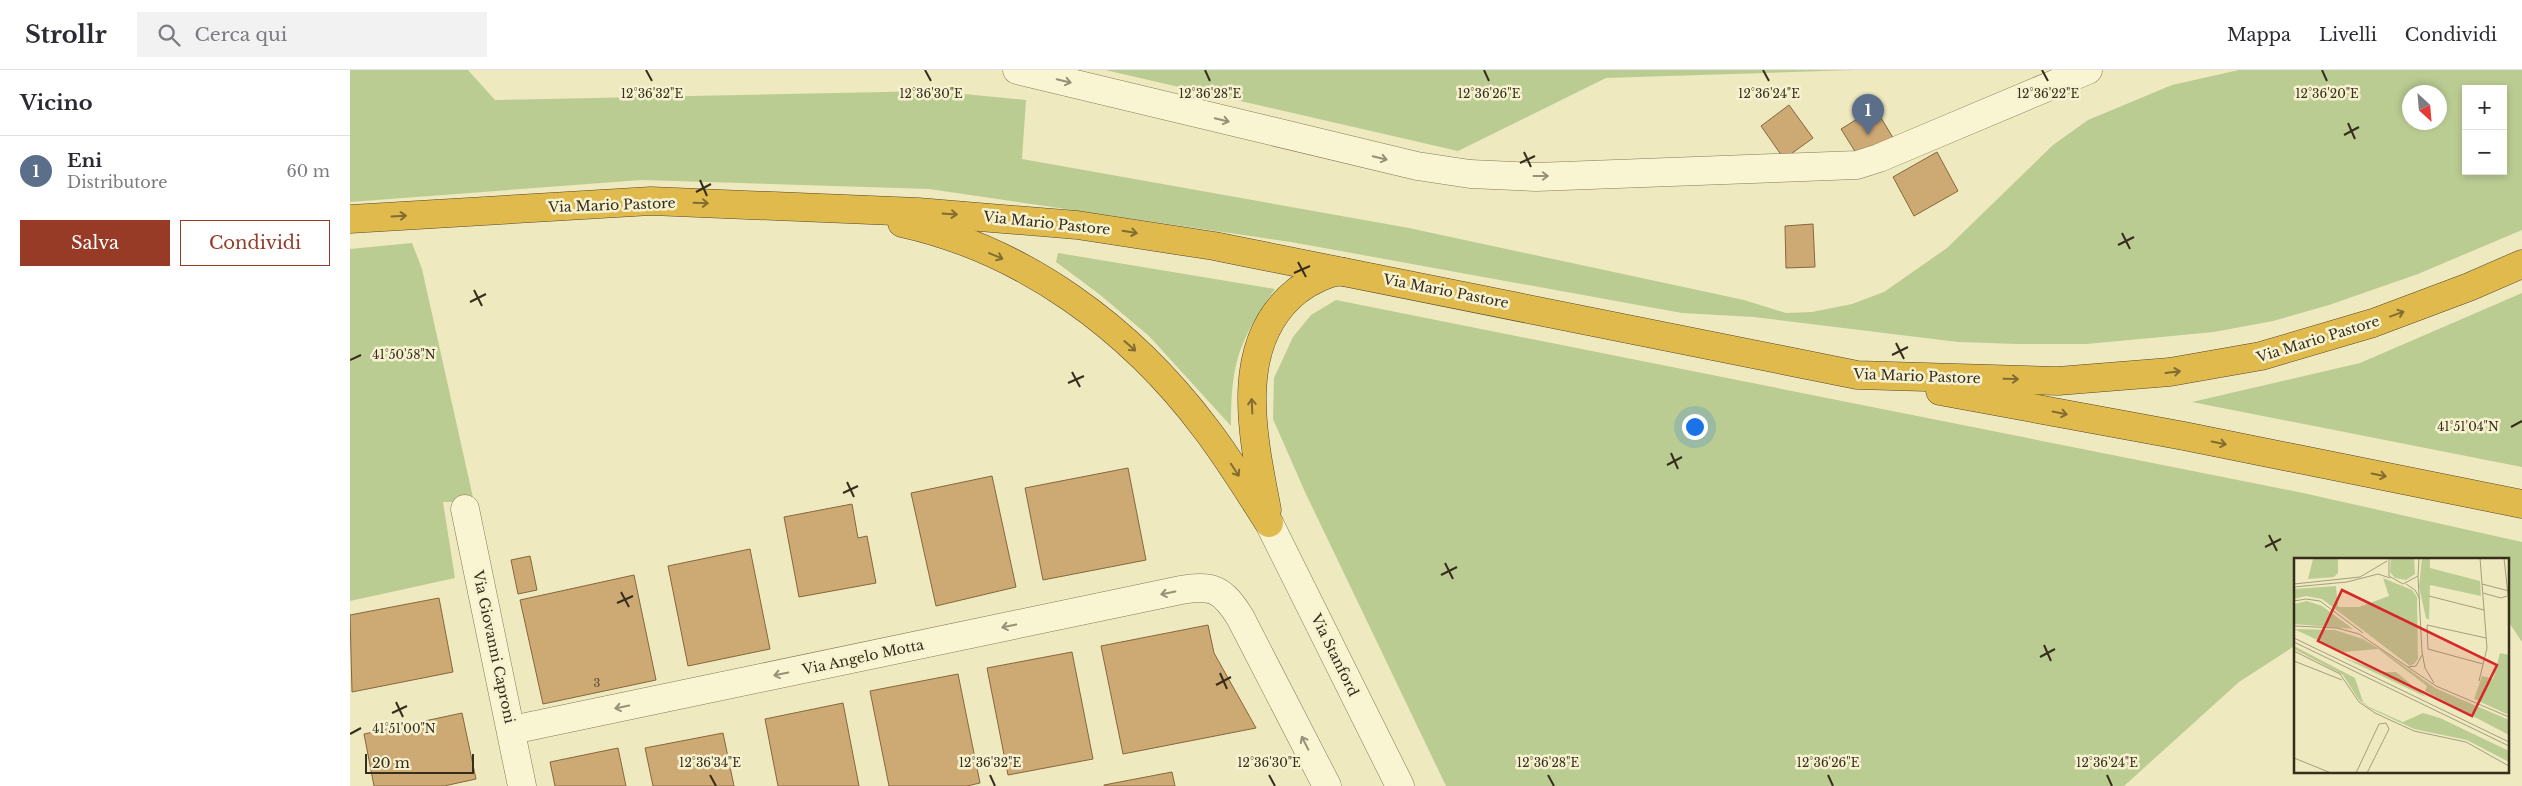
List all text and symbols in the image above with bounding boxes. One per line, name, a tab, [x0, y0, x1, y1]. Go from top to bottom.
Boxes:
search box	[137, 12, 487, 57]
text: Strollr	[25, 20, 107, 49]
icon: search	[155, 21, 183, 49]
text: Cerca qui	[195, 23, 287, 46]
text: Mappa	[2227, 24, 2291, 46]
text: Livelli	[2319, 24, 2377, 46]
text: Condividi	[2405, 24, 2497, 46]
one-way arrow	[1056, 77, 1072, 86]
north arrow	[2402, 85, 2447, 130]
map controls	[2462, 85, 2507, 175]
button: +	[2462, 85, 2507, 130]
text: 12°36'32"E	[621, 86, 684, 101]
text: 12°36'30"E	[899, 86, 963, 101]
text: 12°36'28"E	[1179, 86, 1241, 101]
text: 12°36'26"E	[1458, 86, 1521, 101]
text: 12°36'24"E	[1738, 86, 1800, 101]
text: 12°36'22"E	[2017, 86, 2080, 101]
text: 12°36'20"E	[2295, 86, 2359, 101]
text: Vicino	[20, 90, 93, 116]
pin: 1	[1852, 94, 1884, 135]
one-way arrow	[1214, 116, 1230, 125]
button: −	[2462, 130, 2507, 175]
text: Eni	[67, 149, 102, 172]
one-way arrow	[1372, 154, 1388, 163]
text: 1	[33, 161, 39, 181]
text: 60 m	[287, 161, 330, 181]
one-way arrow	[1532, 171, 1549, 181]
text: Distributore	[67, 172, 167, 192]
street label: Via Mario Pastore	[547, 194, 676, 216]
one-way arrow	[692, 199, 708, 208]
street label: Via Mario Pastore	[982, 207, 1111, 239]
one-way arrow	[942, 209, 958, 219]
one-way arrow	[390, 212, 406, 221]
button: Salva	[20, 220, 170, 266]
button: Condividi	[180, 220, 330, 266]
one-way arrow	[1121, 227, 1137, 237]
one-way arrow	[988, 252, 1003, 262]
street label: Via Mario Pastore	[1381, 270, 1510, 312]
one-way arrow	[2389, 309, 2405, 318]
street label: Via Mario Pastore	[2253, 312, 2382, 367]
one-way arrow	[1124, 340, 1137, 351]
text: 41°50'58"N	[372, 347, 436, 362]
street label: Via Mario Pastore	[1852, 365, 1981, 387]
one-way arrow	[2164, 367, 2180, 377]
one-way arrow	[2002, 374, 2018, 384]
one-way arrow	[1247, 398, 1256, 414]
one-way arrow	[2051, 408, 2067, 418]
your location	[1682, 414, 1708, 440]
text: 41°51'04"N	[2437, 419, 2499, 434]
one-way arrow	[2211, 439, 2227, 448]
one-way arrow	[1230, 462, 1240, 476]
one-way arrow	[2370, 471, 2386, 480]
inset map	[2294, 558, 2510, 774]
street label: Via Giovanni Caproni	[469, 568, 519, 725]
one-way arrow	[1160, 589, 1176, 598]
street label: Via Stanford	[1307, 610, 1363, 700]
one-way arrow	[1001, 622, 1017, 632]
street label: Via Angelo Motta	[800, 635, 926, 679]
one-way arrow	[773, 670, 789, 679]
house number: 3	[594, 676, 601, 690]
one-way arrow	[614, 703, 630, 712]
text: 41°51'00"N	[372, 721, 436, 736]
one-way arrow	[1300, 735, 1310, 750]
scale bar	[365, 751, 474, 774]
text: 20 m	[372, 754, 410, 772]
text: 12°36'34"E	[679, 755, 741, 770]
text: 12°36'32"E	[959, 755, 1022, 770]
text: 12°36'30"E	[1237, 755, 1301, 770]
text: 12°36'28"E	[1517, 755, 1579, 770]
text: 12°36'26"E	[1797, 755, 1860, 770]
text: 12°36'24"E	[2076, 755, 2138, 770]

